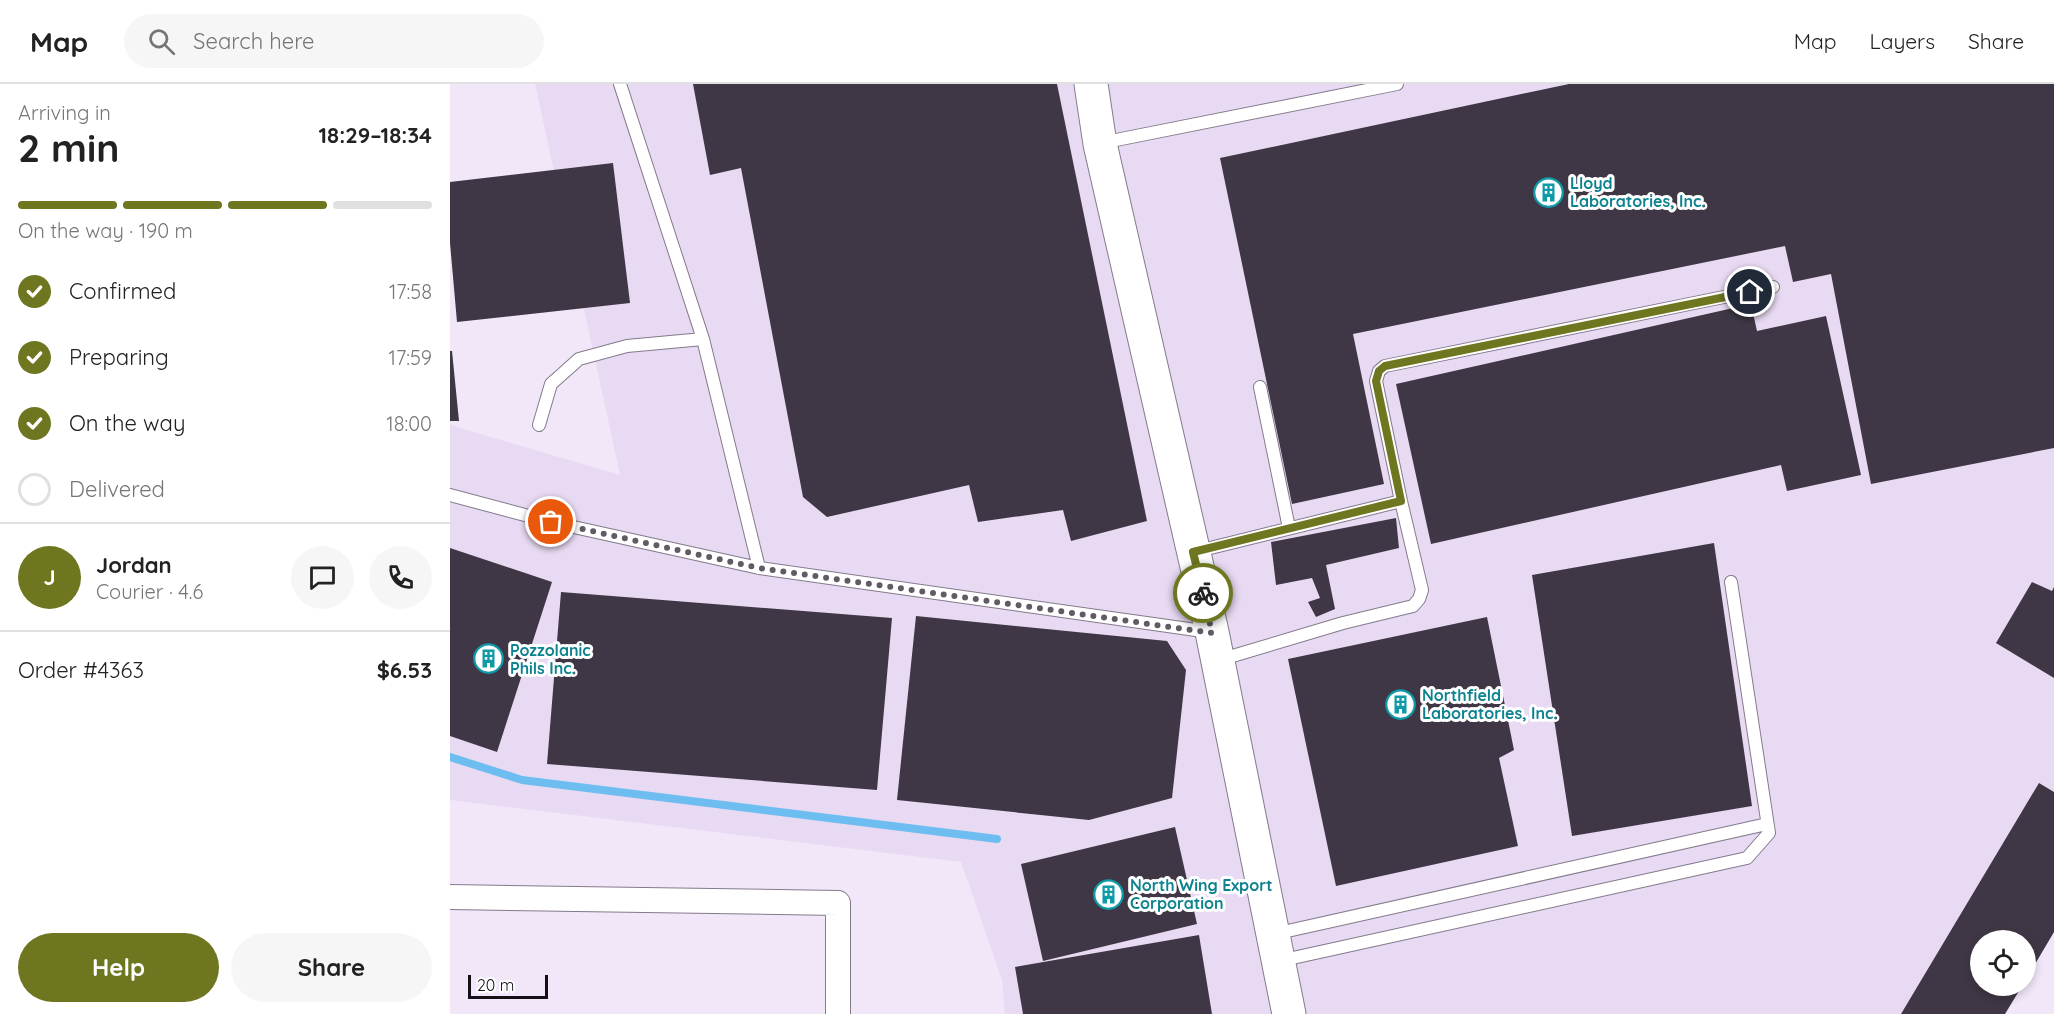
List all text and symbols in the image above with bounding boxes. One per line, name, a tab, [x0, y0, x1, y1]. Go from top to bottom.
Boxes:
search box	[124, 14, 544, 68]
text: Map	[30, 24, 88, 59]
icon: search	[145, 25, 178, 58]
text: Search here	[193, 27, 315, 55]
text: Map	[1794, 28, 1837, 54]
text: Layers	[1870, 28, 1935, 54]
text: Share	[1968, 28, 2024, 54]
text: Arriving in	[18, 100, 111, 125]
text: 18:29–18:34	[319, 121, 432, 149]
text: 2 min	[18, 123, 120, 172]
place label: Lloyd Laboratories, Inc.	[1570, 173, 1705, 211]
building icon: Lloyd Laboratories, Inc.	[1533, 176, 1565, 208]
text: On the way · 190 m	[18, 218, 193, 243]
pin	[1724, 266, 1775, 317]
icon: check	[18, 275, 51, 308]
icon: home	[1733, 275, 1766, 308]
text: Confirmed	[69, 277, 176, 305]
text: 17:58	[389, 279, 432, 304]
icon: check	[18, 341, 51, 374]
text: Preparing	[69, 343, 169, 371]
text: 17:59	[389, 345, 432, 370]
icon: check	[18, 407, 51, 440]
text: On the way	[69, 409, 185, 437]
text: 18:00	[386, 411, 432, 436]
text: Delivered	[69, 475, 165, 503]
pin	[525, 496, 576, 547]
icon: bag	[534, 505, 567, 538]
button: chat	[291, 546, 354, 609]
button: phone	[369, 546, 432, 609]
text: Jordan	[96, 551, 172, 579]
text: J	[43, 563, 56, 591]
courier	[1173, 563, 1233, 623]
icon: bike	[1187, 577, 1220, 610]
text: Courier · 4.6	[96, 579, 203, 604]
place label: Pozzolanic Phils Inc.	[510, 640, 591, 678]
building icon: Pozzolanic Phils Inc.	[473, 643, 505, 675]
text: Order #4363	[18, 656, 144, 684]
text: $6.53	[377, 656, 432, 684]
place label: Northfield Laboratories, Inc.	[1422, 685, 1557, 723]
building icon: Northfield Laboratories, Inc.	[1385, 688, 1417, 720]
place label: North Wing Export Corporation	[1130, 875, 1273, 913]
building icon: North Wing Export Corporation	[1093, 878, 1125, 910]
map controls	[1970, 930, 2036, 996]
button: locate	[1970, 930, 2036, 996]
button: Help	[18, 933, 219, 1002]
button: Share	[231, 933, 432, 1002]
scale bar	[468, 972, 548, 1000]
text: 20 m	[477, 975, 514, 995]

